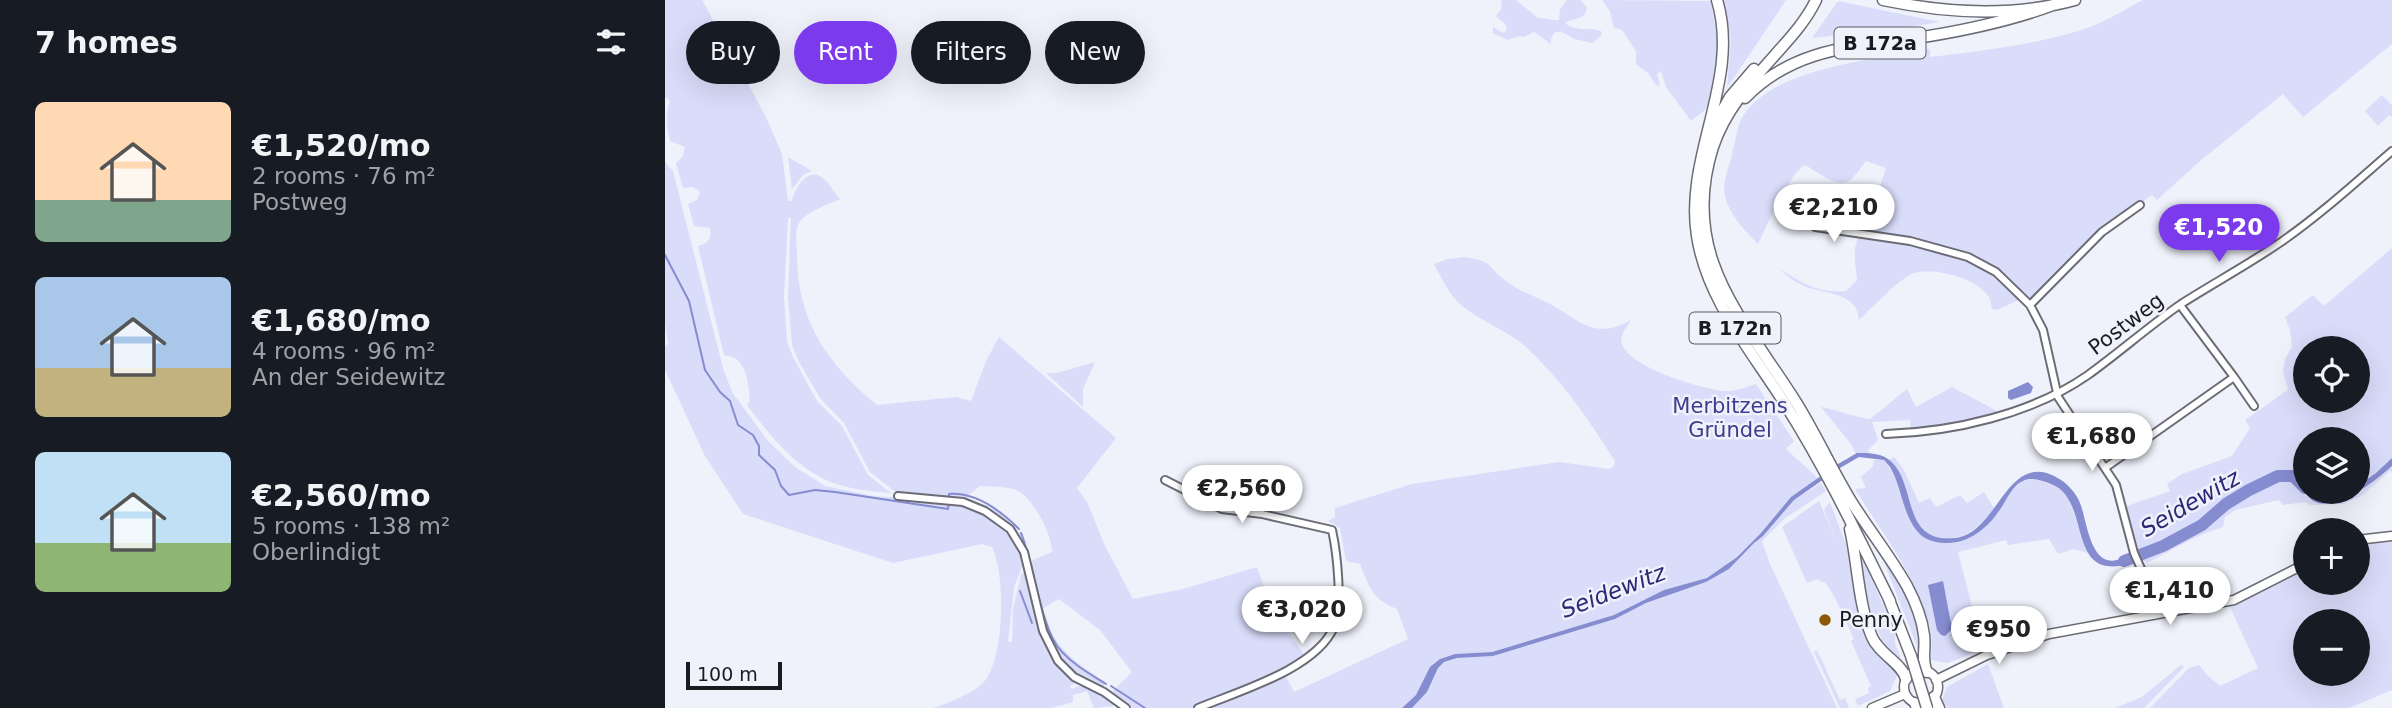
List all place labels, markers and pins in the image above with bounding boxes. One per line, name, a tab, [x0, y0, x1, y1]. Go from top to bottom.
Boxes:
pin: €2,210	[1777, 184, 1891, 244]
pin: €1,520	[2162, 204, 2276, 264]
pin: €1,680	[2035, 414, 2149, 473]
pin: €2,560	[1185, 466, 1299, 525]
pin: €1,410	[2113, 568, 2227, 627]
pin: €3,020	[1245, 586, 1359, 646]
pin: €950	[1958, 606, 2040, 666]
place label: Penny	[1839, 608, 1903, 632]
marker: Penny	[1817, 612, 1833, 628]

